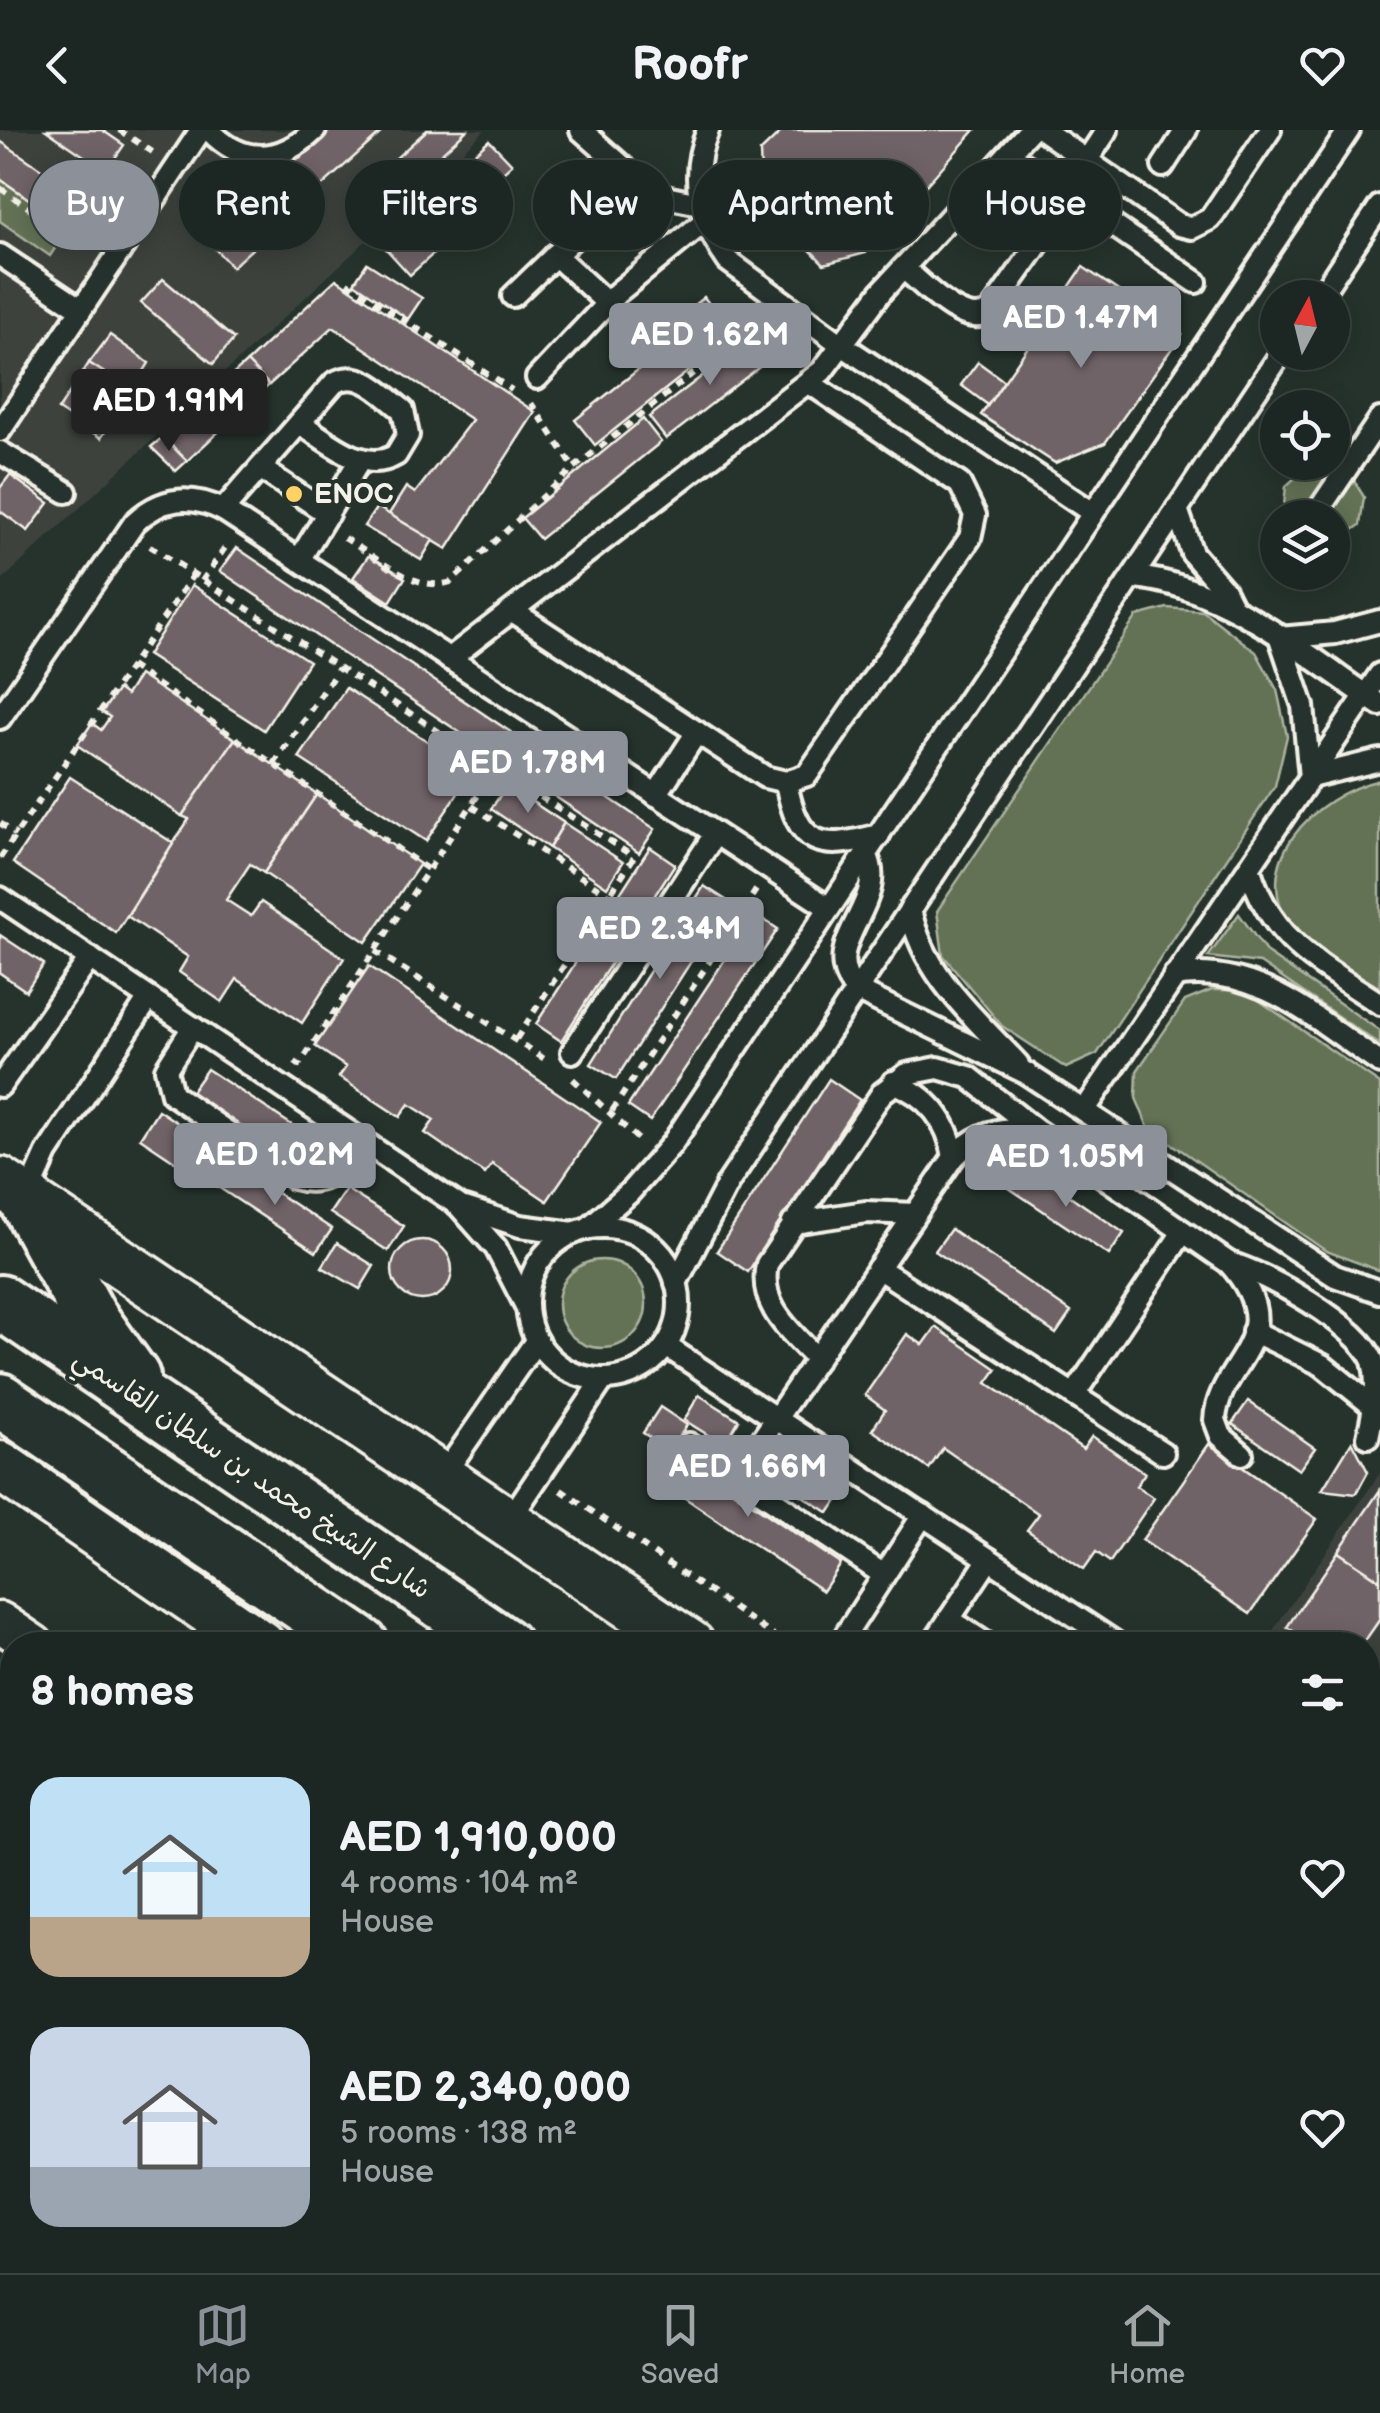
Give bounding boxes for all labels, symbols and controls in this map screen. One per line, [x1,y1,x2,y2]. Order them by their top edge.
icon: back [30,38,85,93]
text: Roofr [632,38,748,93]
icon: heart [1295,38,1350,93]
chip: Buy [30,160,159,250]
chip: Rent [179,160,325,250]
chip: Filters [345,160,513,250]
chip: New [533,160,673,250]
chip: Apartment [693,160,929,250]
chip: House [949,160,1121,250]
north arrow [1260,280,1350,370]
map controls [1260,280,1350,590]
pin: AED 1.47M [967,286,1195,371]
text: AED 1.47M [1003,299,1159,338]
pin: AED 1.62M [596,303,824,388]
text: AED 1.62M [631,316,789,355]
pin: AED 1.91M [55,369,283,454]
text: AED 1.91M [93,382,245,421]
button: locate [1260,390,1350,480]
place label: ENOC [314,478,394,511]
marker: ENOC [283,483,305,505]
button: layers [1260,500,1350,590]
pin: AED 1.78M [414,731,642,816]
text: AED 1.78M [450,744,606,783]
pin: AED 2.34M [546,897,774,982]
text: AED 2.34M [579,910,741,949]
pin: AED 1.02M [161,1123,389,1208]
pin: AED 1.05M [952,1125,1180,1210]
text: AED 1.02M [196,1136,354,1175]
text: AED 1.05M [987,1138,1145,1177]
street label: شارع الشيخ محمد بن سلطان القاسمي [63,1342,437,1612]
pin: AED 1.66M [634,1435,862,1520]
text: AED 1.66M [669,1448,827,1487]
icon: filters [1295,1665,1350,1720]
text: 8 homes [30,1667,194,1718]
text: AED 1,910,000 [340,1813,617,1864]
icon: home [110,1817,230,1937]
icon: heart [1295,1850,1350,1905]
text: 4 rooms · 104 m² [340,1864,578,1903]
text: House [340,1903,434,1942]
text: AED 2,340,000 [340,2063,631,2114]
icon: home [110,2067,230,2187]
icon: heart [1295,2100,1350,2155]
text: 5 rooms · 138 m² [340,2114,577,2153]
text: House [340,2153,434,2192]
tab: Map [195,2298,251,2391]
tab: Saved [641,2298,719,2391]
tab: Home [1109,2298,1185,2391]

